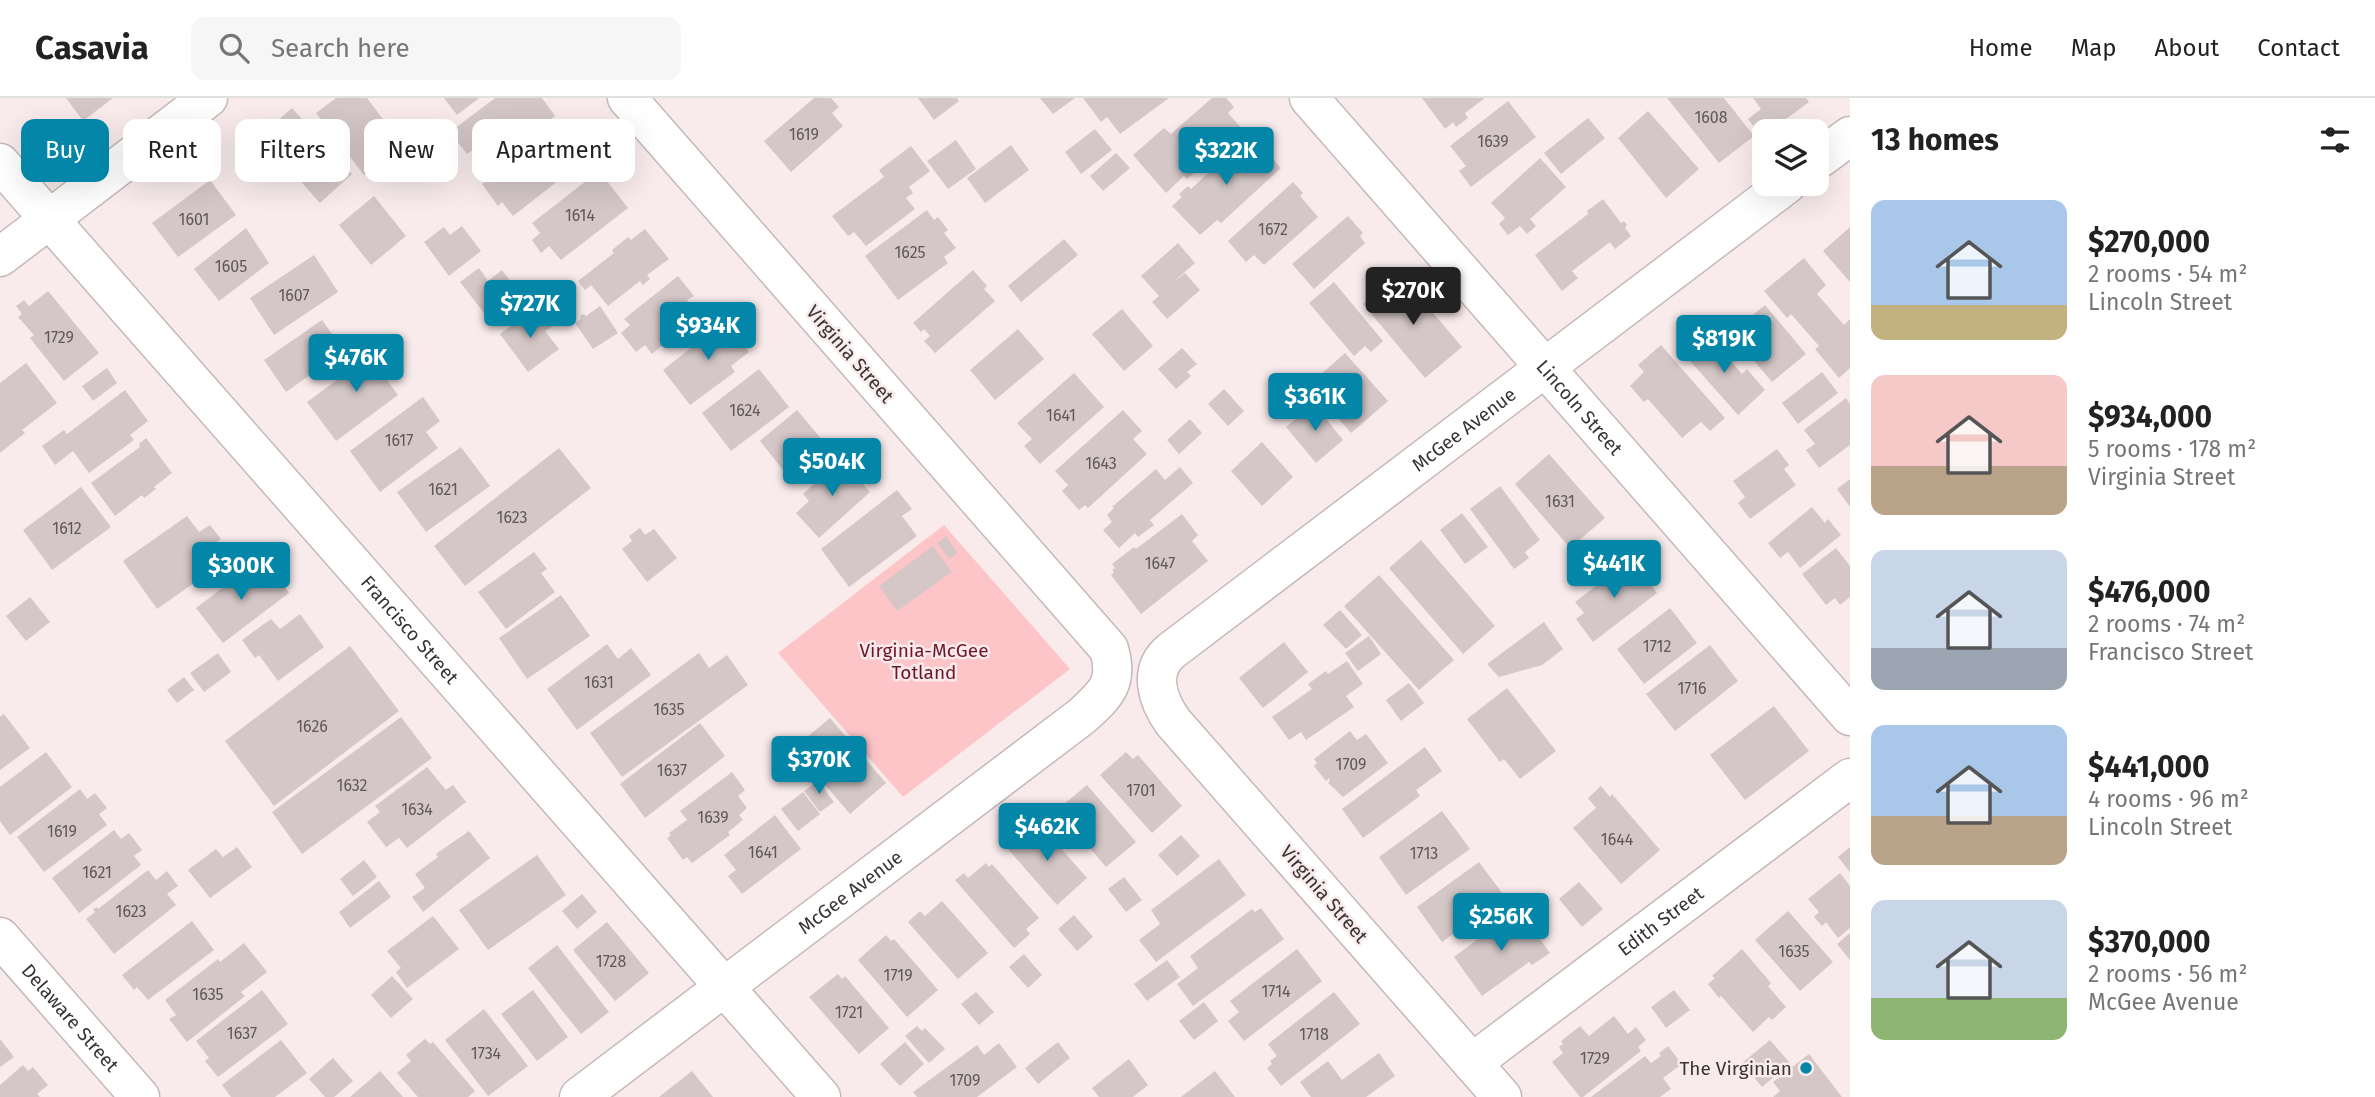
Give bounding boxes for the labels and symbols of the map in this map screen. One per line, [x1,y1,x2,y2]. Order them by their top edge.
house number: 1608 [1694,108,1728,127]
house number: 1619 [789,125,819,144]
pin: $322K [1177,127,1275,187]
house number: 1639 [1477,132,1509,151]
house number: 1614 [565,206,596,225]
house number: 1601 [179,210,209,229]
house number: 1672 [1258,220,1288,239]
house number: 1625 [894,243,926,262]
house number: 1605 [215,257,247,276]
pin: $270K [1364,268,1462,327]
pin: $727K [481,280,579,340]
house number: 1607 [278,286,310,305]
street label: Virginia Street [801,301,899,408]
pin: $934K [659,302,757,362]
pin: $819K [1675,316,1773,375]
house number: 1729 [44,328,74,347]
pin: $476K [307,334,405,394]
street label: Lincoln Street [1532,355,1628,460]
pin: $361K [1266,374,1364,433]
street label: McGee Avenue [1407,382,1520,476]
house number: 1624 [729,401,761,420]
house number: 1641 [1046,406,1076,425]
house number: 1617 [385,431,413,450]
pin: $504K [783,438,881,498]
house number: 1643 [1085,454,1117,473]
house number: 1621 [428,480,458,499]
house number: 1631 [1545,492,1575,511]
house number: 1623 [496,508,528,527]
house number: 1612 [52,519,82,538]
pin: $441K [1565,540,1663,600]
pin: $300K [192,542,290,602]
house number: 1647 [1145,554,1175,573]
street label: Francisco Street [356,571,464,688]
house number: 1712 [1643,637,1671,656]
park label: Virginia-McGee Totland [859,639,989,684]
house number: 1631 [584,673,614,692]
house number: 1716 [1677,679,1707,698]
house number: 1635 [653,700,685,719]
house number: 1626 [296,717,328,736]
pin: $370K [770,736,868,796]
house number: 1709 [1335,755,1367,774]
house number: 1637 [657,761,687,780]
house number: 1632 [336,776,368,795]
house number: 1701 [1126,781,1156,800]
house number: 1634 [401,800,433,819]
pin: $462K [998,804,1096,863]
house number: 1639 [697,808,729,827]
house number: 1619 [47,822,77,841]
house number: 1644 [1601,830,1634,849]
street label: Virginia Street [1275,841,1373,948]
house number: 1641 [748,843,778,862]
house number: 1713 [1410,844,1438,863]
street label: McGee Avenue [793,845,907,939]
house number: 1621 [82,863,112,882]
street label: Edith Street [1613,881,1708,961]
pin: $256K [1452,894,1550,953]
house number: 1623 [115,902,147,921]
house number: 1635 [1778,942,1810,961]
house number: 1728 [596,952,626,971]
street label: Delaware Street [17,959,124,1076]
house number: 1719 [883,966,913,985]
house number: 1714 [1261,982,1291,1001]
house number: 1635 [192,985,224,1004]
house number: 1721 [835,1003,863,1022]
house number: 1637 [227,1024,257,1043]
house number: 1718 [1299,1025,1329,1044]
house number: 1734 [471,1044,502,1063]
house number: 1729 [1580,1049,1610,1068]
place label: The Virginian [1679,1057,1792,1080]
marker: The Virginian [1798,1060,1814,1076]
house number: 1709 [949,1071,981,1090]

